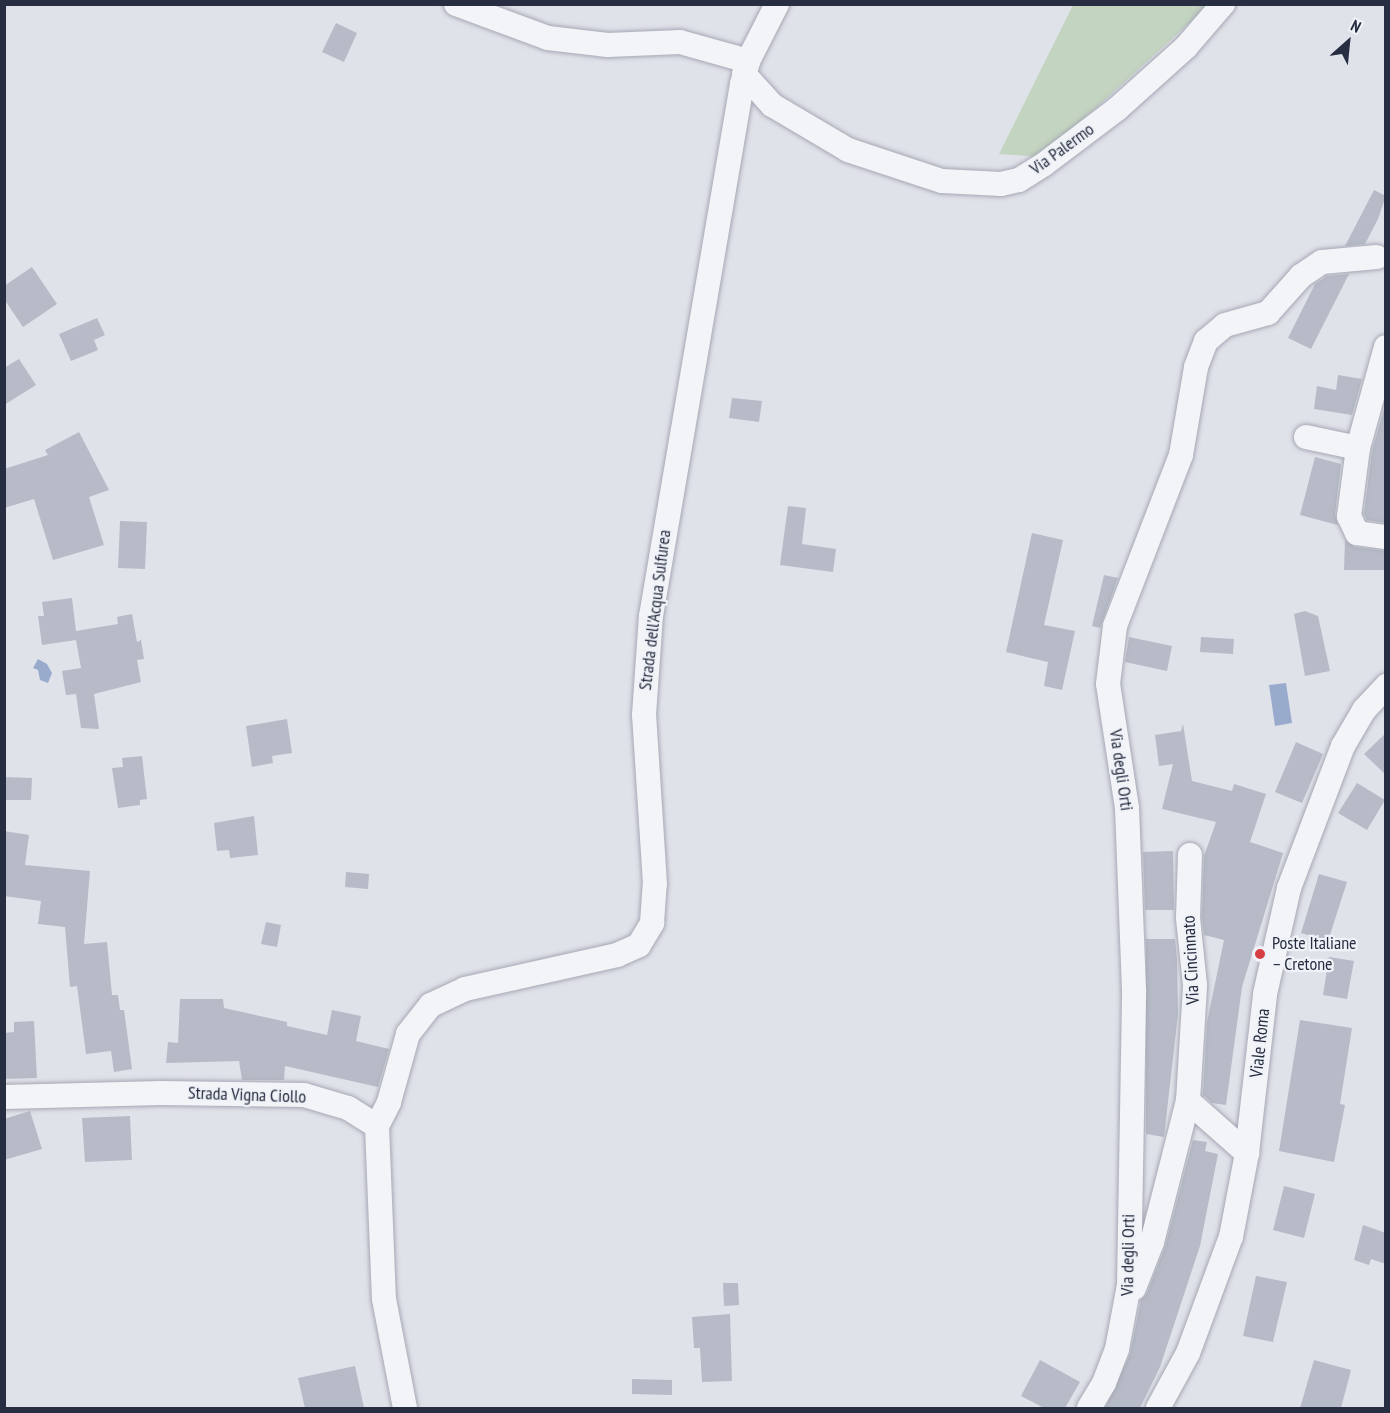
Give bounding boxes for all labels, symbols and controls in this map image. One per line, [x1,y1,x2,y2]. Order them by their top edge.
north arrow [1318,12,1378,72]
text: N [1348,15,1365,37]
street label: Via Palermo [1026,118,1098,180]
street label: Strada dell'Acqua Sulfurea [634,529,676,691]
street label: Via degli Orti [1105,728,1137,812]
street label: Via Cincinnato [1178,915,1204,1005]
place label: Poste Italiane – Cretone [1272,933,1356,976]
marker: Poste Italiane – Cretone [1253,947,1267,961]
street label: Viale Roma [1246,1007,1274,1079]
street label: Strada Vigna Ciollo [187,1082,307,1108]
street label: Via degli Orti [1116,1214,1140,1296]

